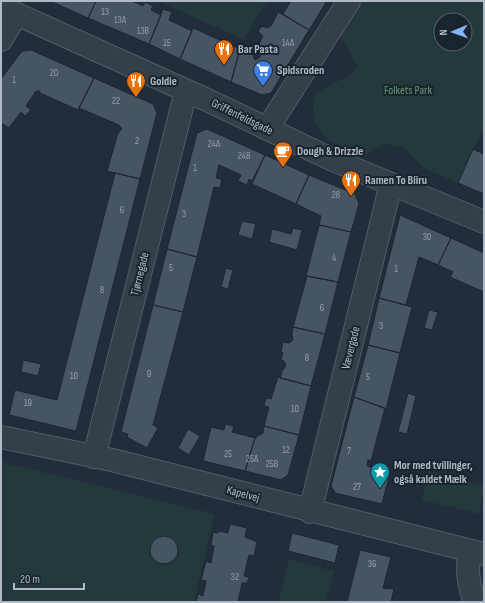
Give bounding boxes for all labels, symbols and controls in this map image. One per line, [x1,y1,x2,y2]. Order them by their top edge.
house number: 13 [101,6,109,18]
north arrow [433,12,473,52]
house number: 13A [114,14,127,26]
house number: 13B [137,25,150,37]
text: N [437,29,450,35]
house number: 15 [163,37,171,49]
house number: 14A [282,37,295,49]
restaurant icon: Bar Pasta [213,38,235,66]
place label: Bar Pasta [238,42,278,57]
supermarket icon: Spidsroden [252,59,274,87]
place label: Spidsroden [277,63,324,78]
house number: 20 [50,67,58,79]
restaurant icon: Goldie [125,70,147,98]
house number: 1 [12,74,16,86]
place label: Goldie [150,74,177,89]
park label: Folkets Park [384,83,432,98]
house number: 22 [112,95,120,107]
street label: Griffenfeldsgade [209,96,275,138]
house number: 2 [135,135,139,147]
house number: 24A [208,138,221,150]
cafe icon: Dough & Drizzle [272,140,294,168]
place label: Dough & Drizzle [297,144,363,159]
house number: 24B [238,150,251,162]
house number: 1 [193,162,197,174]
restaurant icon: Ramen To Bíiru [340,169,362,197]
place label: Ramen To Bíiru [365,173,427,188]
house number: 28 [332,189,340,201]
house number: 6 [120,204,124,216]
house number: 3 [182,208,186,220]
house number: 30 [423,231,431,243]
street label: Tjørnegade [127,250,153,297]
house number: 4 [332,252,336,264]
house number: 5 [169,262,173,274]
house number: 1 [394,263,398,275]
house number: 8 [100,284,104,296]
house number: 6 [320,302,324,314]
house number: 3 [379,320,383,332]
street label: Vævergade [338,325,364,371]
house number: 8 [305,352,309,364]
house number: 9 [147,368,151,380]
house number: 10 [70,370,78,382]
house number: 5 [366,371,370,383]
house number: 19 [24,397,32,409]
house number: 10 [291,403,299,415]
house number: 12 [282,444,290,456]
house number: 7 [347,445,351,457]
house number: 25 [224,448,232,460]
house number: 25A [246,453,259,465]
house number: 25B [266,458,279,470]
place label: Mor med tvillinger, også kaldet Mælk [394,458,473,487]
place icon: Mor med tvillinger, også kaldet Mælk [369,461,391,489]
house number: 27 [353,481,361,493]
street label: Kapelvej [225,482,261,506]
house number: 36 [368,558,376,570]
scale bar [14,565,84,591]
house number: 32 [231,571,239,583]
text: 20 m [20,572,40,587]

